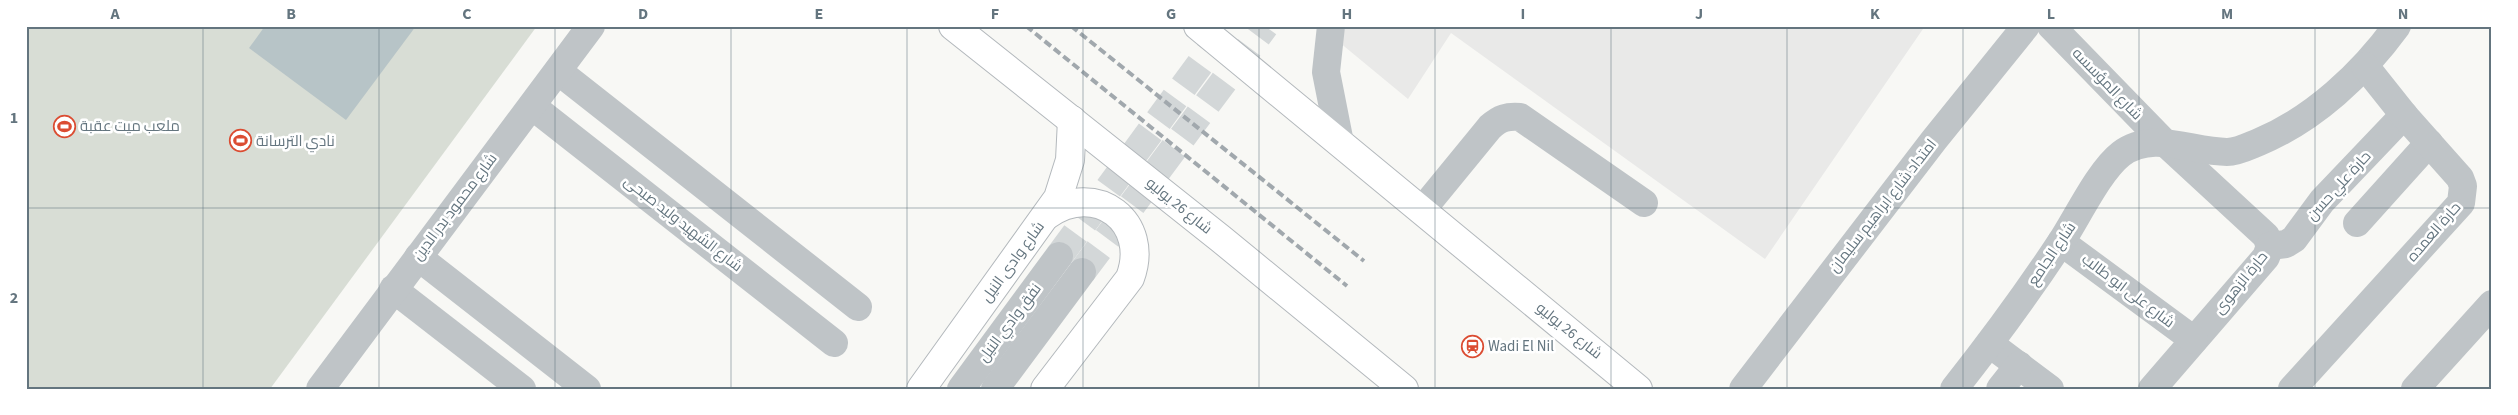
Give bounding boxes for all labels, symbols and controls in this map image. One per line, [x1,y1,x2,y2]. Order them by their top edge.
text: A [109,3,120,25]
text: B [286,3,296,25]
text: C [462,3,472,25]
text: D [638,3,648,25]
text: E [815,3,823,25]
text: F [991,3,999,25]
text: G [1166,3,1176,25]
text: H [1342,3,1352,25]
text: I [1521,3,1525,25]
text: J [1695,3,1703,25]
text: K [1870,3,1880,25]
text: L [2047,3,2055,25]
text: M [2221,3,2233,25]
text: N [2398,3,2408,25]
street label: شارع المؤسسه [2067,43,2147,125]
text: 1 [10,107,18,129]
sports icon: ملعب ميت عقبة [52,114,76,138]
place label: ملعب ميت عقبة [80,116,180,137]
sports icon: نادي الترسانة [228,129,252,153]
place label: نادي الترسانة [256,131,335,153]
street label: امتداد شارع ابراهيم سليمان [1824,135,1942,277]
street label: حارة علي حسن [2302,146,2377,226]
street label: شارع محمود بدر الدين [408,149,502,265]
street label: شارع الشهيد وليد صبحى [619,171,747,277]
street label: شارع 26 يوليو [1141,173,1217,239]
street label: حارة العمده [2402,198,2466,266]
street label: شارع وادى النيل [976,217,1050,307]
street label: شارع الجامع [2023,218,2081,290]
street label: حارة الزهوى [2209,247,2273,319]
street label: شارع على ابو طالب [2077,249,2179,333]
street label: نفق وادي النيل [974,279,1047,367]
text: 2 [10,287,18,309]
street label: شارع 26 يوليو [1531,298,1607,364]
station icon: Wadi El Nil [1460,334,1484,358]
place label: Wadi El Nil [1488,336,1554,357]

